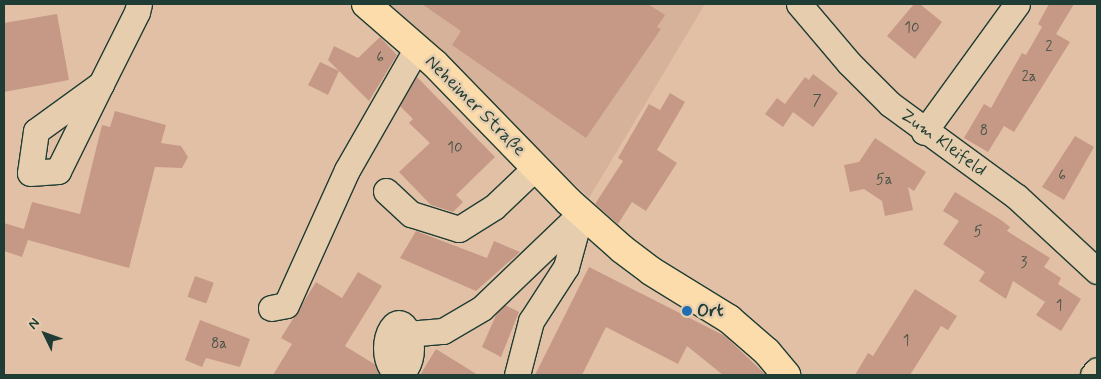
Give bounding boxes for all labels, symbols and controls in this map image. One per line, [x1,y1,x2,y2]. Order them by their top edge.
house number: 10 [904,20,920,38]
house number: 2 [1045,39,1053,57]
house number: 6 [376,50,384,68]
street label: Neheimer Straße [421,52,529,160]
house number: 2a [1021,69,1037,87]
house number: 7 [812,93,822,111]
street label: Zum Kleifeld [895,104,991,182]
house number: 8 [980,123,988,141]
house number: 10 [447,140,463,158]
house number: 6 [1058,168,1066,186]
house number: 5a [876,172,892,190]
house number: 5 [974,224,982,242]
house number: 3 [1021,255,1027,273]
house number: 1 [1056,298,1062,316]
place label: Ort [697,300,723,322]
marker: Ort [681,305,693,317]
north arrow [20,309,70,359]
text: N [24,314,44,333]
house number: 1 [903,333,909,351]
house number: 8a [211,336,227,354]

